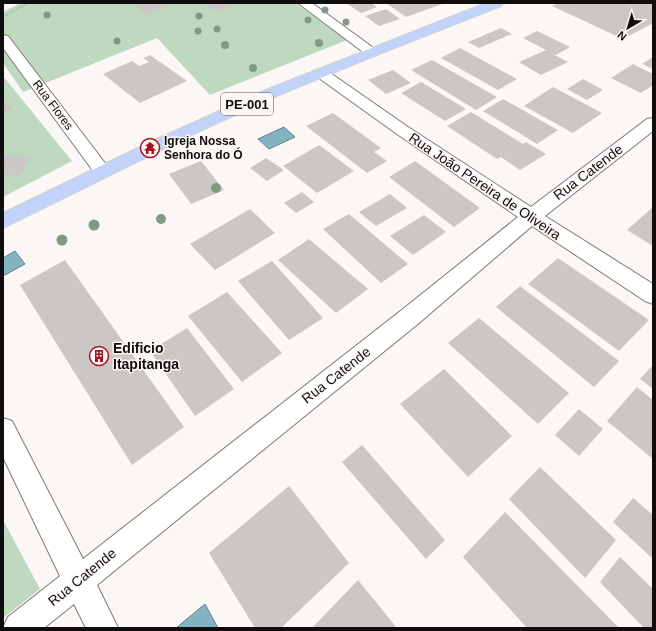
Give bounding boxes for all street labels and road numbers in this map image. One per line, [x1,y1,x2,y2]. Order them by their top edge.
street label: Rua Flores [30,77,76,133]
road number: PE-001 [221,93,273,115]
street label: Rua João Pereira de Oliveira [406,129,564,243]
street label: Rua Catende [550,141,626,203]
street label: Rua Catende [299,343,374,407]
street label: Rua Catende [45,545,119,609]

